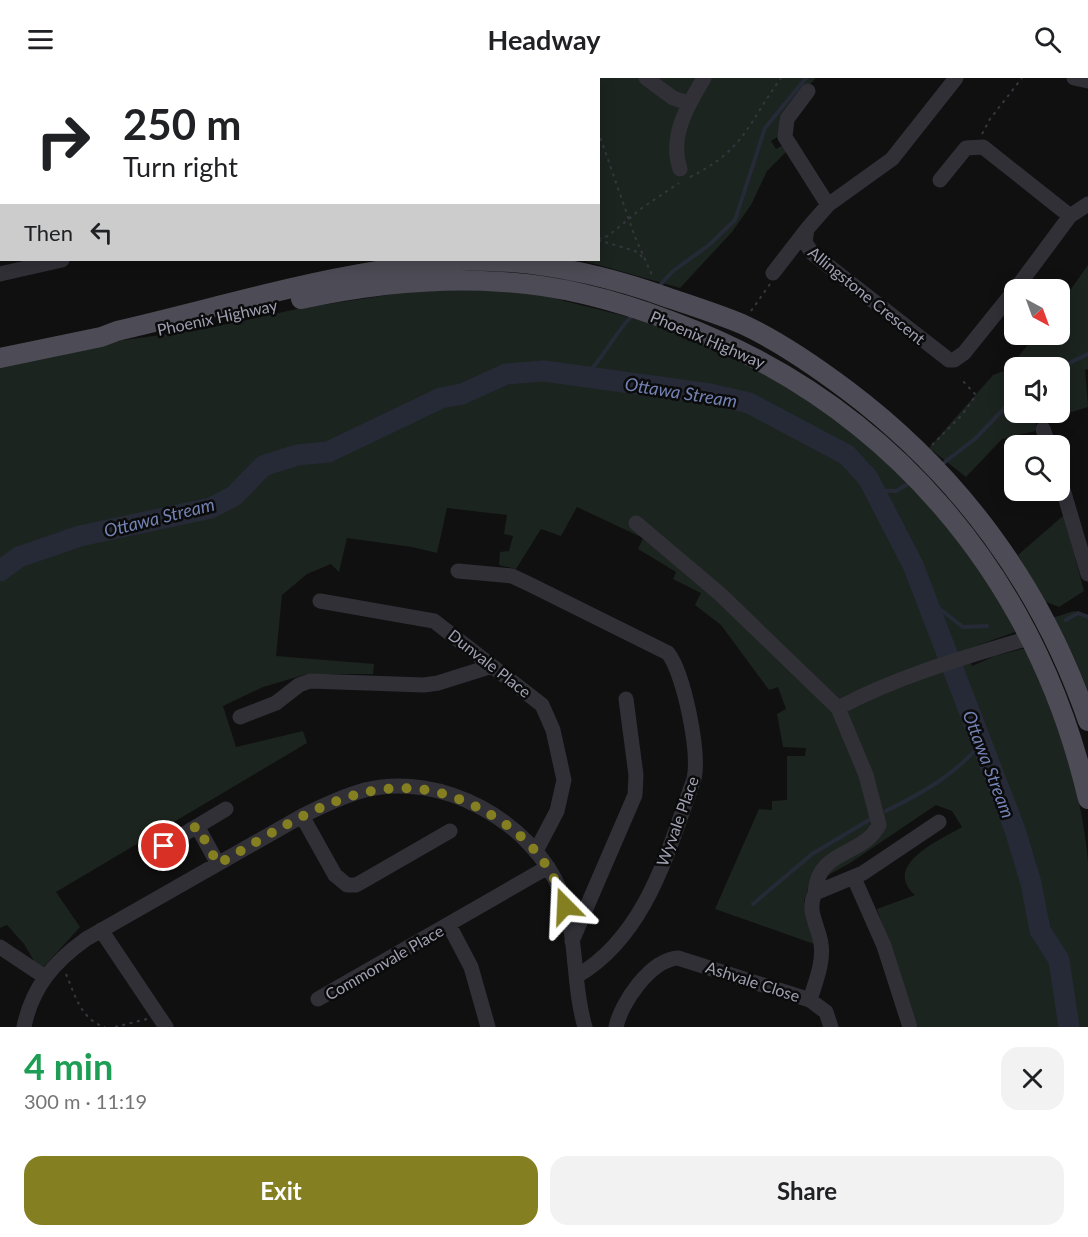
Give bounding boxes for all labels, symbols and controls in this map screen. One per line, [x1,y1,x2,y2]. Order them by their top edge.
icon: menu [24,23,57,56]
text: Headway [488,23,600,56]
icon: search [1031,23,1064,56]
text: 250 m [123,99,241,149]
icon: right [24,102,102,180]
text: Turn right [123,150,238,183]
icon: left [85,216,118,249]
text: Then [24,219,73,246]
street label: Allingstone Crescent [805,242,929,348]
north arrow [1004,279,1070,345]
map controls [1004,279,1070,501]
street label: Phoenix Highway [155,295,280,339]
street label: Phoenix Highway [648,306,769,372]
button: sound [1004,357,1070,423]
water label: Ottawa Stream [623,372,739,412]
button: search [1004,435,1070,501]
water label: Ottawa Stream [101,493,217,541]
street label: Dunvale Place [445,625,535,701]
water label: Ottawa Stream [958,707,1020,821]
street label: Wyvale Place [652,774,702,868]
pin [138,820,189,871]
icon: arrive [147,829,180,862]
position arrow [533,874,597,938]
street label: Commonvale Place [322,920,446,1004]
street label: Ashvale Close [704,957,802,1005]
text: 4 min [24,1044,113,1088]
button: close [1001,1047,1064,1110]
text: 300 m · 11:19 [24,1089,147,1113]
button: Exit [24,1156,538,1225]
button: Share [550,1156,1064,1225]

